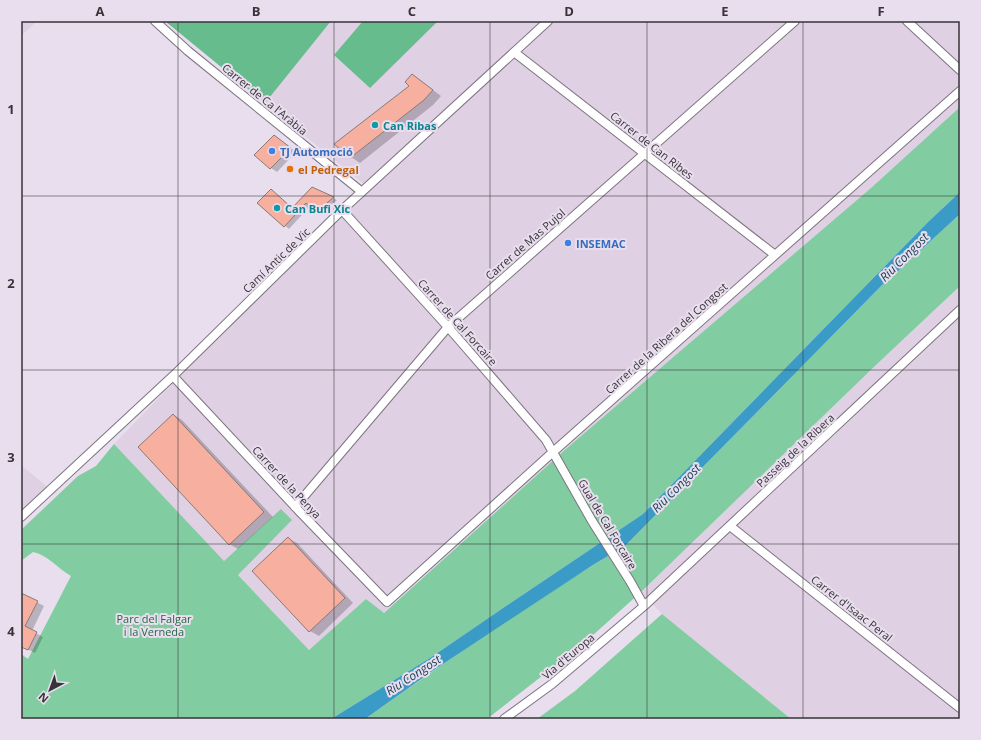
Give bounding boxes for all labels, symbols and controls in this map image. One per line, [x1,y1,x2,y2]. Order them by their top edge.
text: A [96,2,105,20]
text: B [252,2,261,20]
text: C [408,2,416,20]
text: D [564,2,574,20]
text: E [721,2,729,20]
text: F [877,2,885,20]
street label: Carrer de Ca l'Aràbia [219,60,311,138]
text: 1 [7,100,15,118]
street label: Carrer de Can Ribes [607,108,697,182]
place label: Can Ribas [383,118,437,133]
marker: Can Ribas [370,120,380,130]
place label: TJ Automoció [280,144,353,159]
marker: TJ Automoció [267,146,277,156]
place label: el Pedregal [298,162,359,177]
marker: el Pedregal [285,164,295,174]
place label: Can Bufi Xic [285,201,351,216]
marker: Can Bufi Xic [272,203,282,213]
street label: Carrer de Mas Pujol [482,205,568,283]
street label: Camí Antic de Vic [239,224,313,296]
water label: Riu Congost [876,228,933,285]
place label: INSEMAC [576,236,626,251]
marker: INSEMAC [563,238,573,248]
text: 2 [7,274,15,292]
street label: Carrer de Cal Forcaire [415,276,501,368]
street label: Carrer de la Ribera del Congost [602,279,730,397]
street label: Passeig de la Ribera [753,410,837,490]
street label: Carrer de la Penya [249,442,325,522]
text: 3 [7,448,15,466]
water label: Riu Congost [648,459,705,516]
street label: Gual de Cal Forcaire [575,476,641,572]
street label: Carrer d'Isaac Peral [808,571,896,645]
park label: Parc del Falgar i la Verneda [116,611,192,639]
text: 4 [7,622,15,640]
street label: Via d'Europa [539,630,597,682]
water label: Riu Congost [382,650,445,699]
north arrow [30,670,70,710]
text: N [35,689,51,707]

